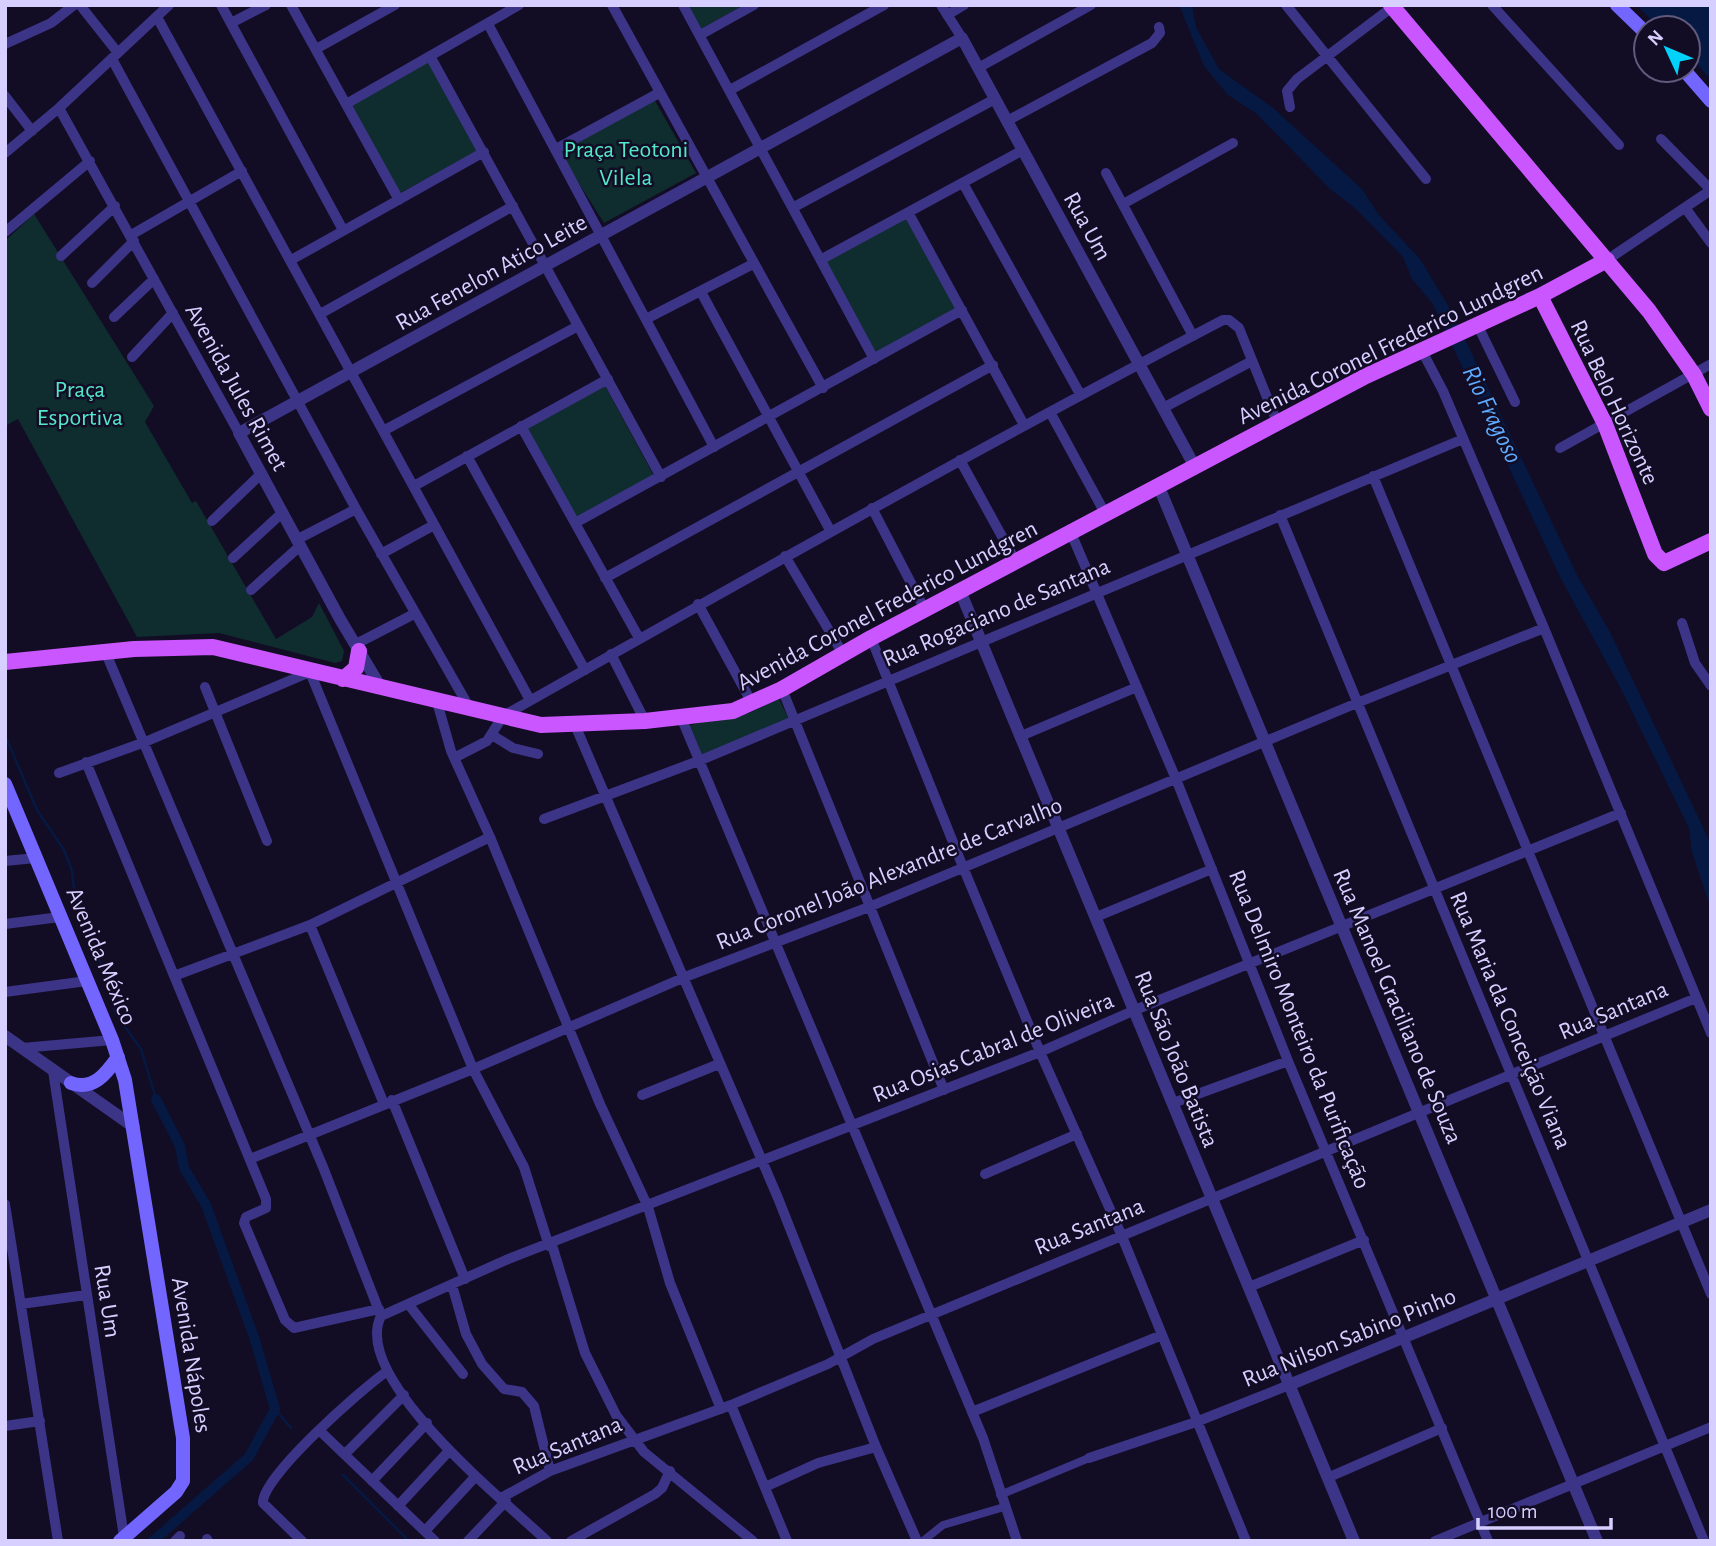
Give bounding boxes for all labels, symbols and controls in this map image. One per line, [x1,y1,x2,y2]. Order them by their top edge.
north arrow [1632,14,1702,84]
text: N [1644,27,1667,50]
park label: Praça Teotoni Vilela [564,138,688,190]
street label: Rua Um [1059,188,1116,265]
street label: Rua Fenelon Atico Leite [392,210,591,335]
street label: Avenida Coronel Frederico Lundgren [1234,260,1547,429]
street label: Avenida Jules Rimet [180,300,292,475]
street label: Rua Belo Horizonte [1566,316,1663,488]
water label: Rio Fragoso [1457,362,1527,467]
park label: Praça Esportiva [37,378,123,430]
street label: Avenida Coronel Frederico Lundgren [733,516,1041,695]
street label: Rua Rogaciano de Santana [879,554,1114,672]
street label: Rua Coronel João Alexandre de Carvalho [713,793,1066,955]
street label: Rua Manoel Graciliano de Souza [1328,865,1466,1147]
street label: Rua Delmiro Monteiro da Purificação [1224,867,1374,1192]
street label: Avenida México [61,884,141,1029]
street label: Rua Maria da Conceição Viana [1445,888,1575,1153]
street label: Rua São João Batista [1130,968,1222,1151]
street label: Rua Santana [1555,977,1672,1045]
street label: Rua Osias Cabral de Oliveira [869,989,1117,1107]
street label: Rua Santana [1031,1194,1148,1260]
street label: Rua Um [89,1263,125,1340]
street label: Avenida Nápoles [167,1276,215,1434]
street label: Rua Nilson Sabino Pinho [1239,1284,1460,1392]
street label: Rua Santana [509,1412,626,1480]
scale bar [1478,1486,1611,1530]
text: 100 m [1488,1501,1538,1522]

